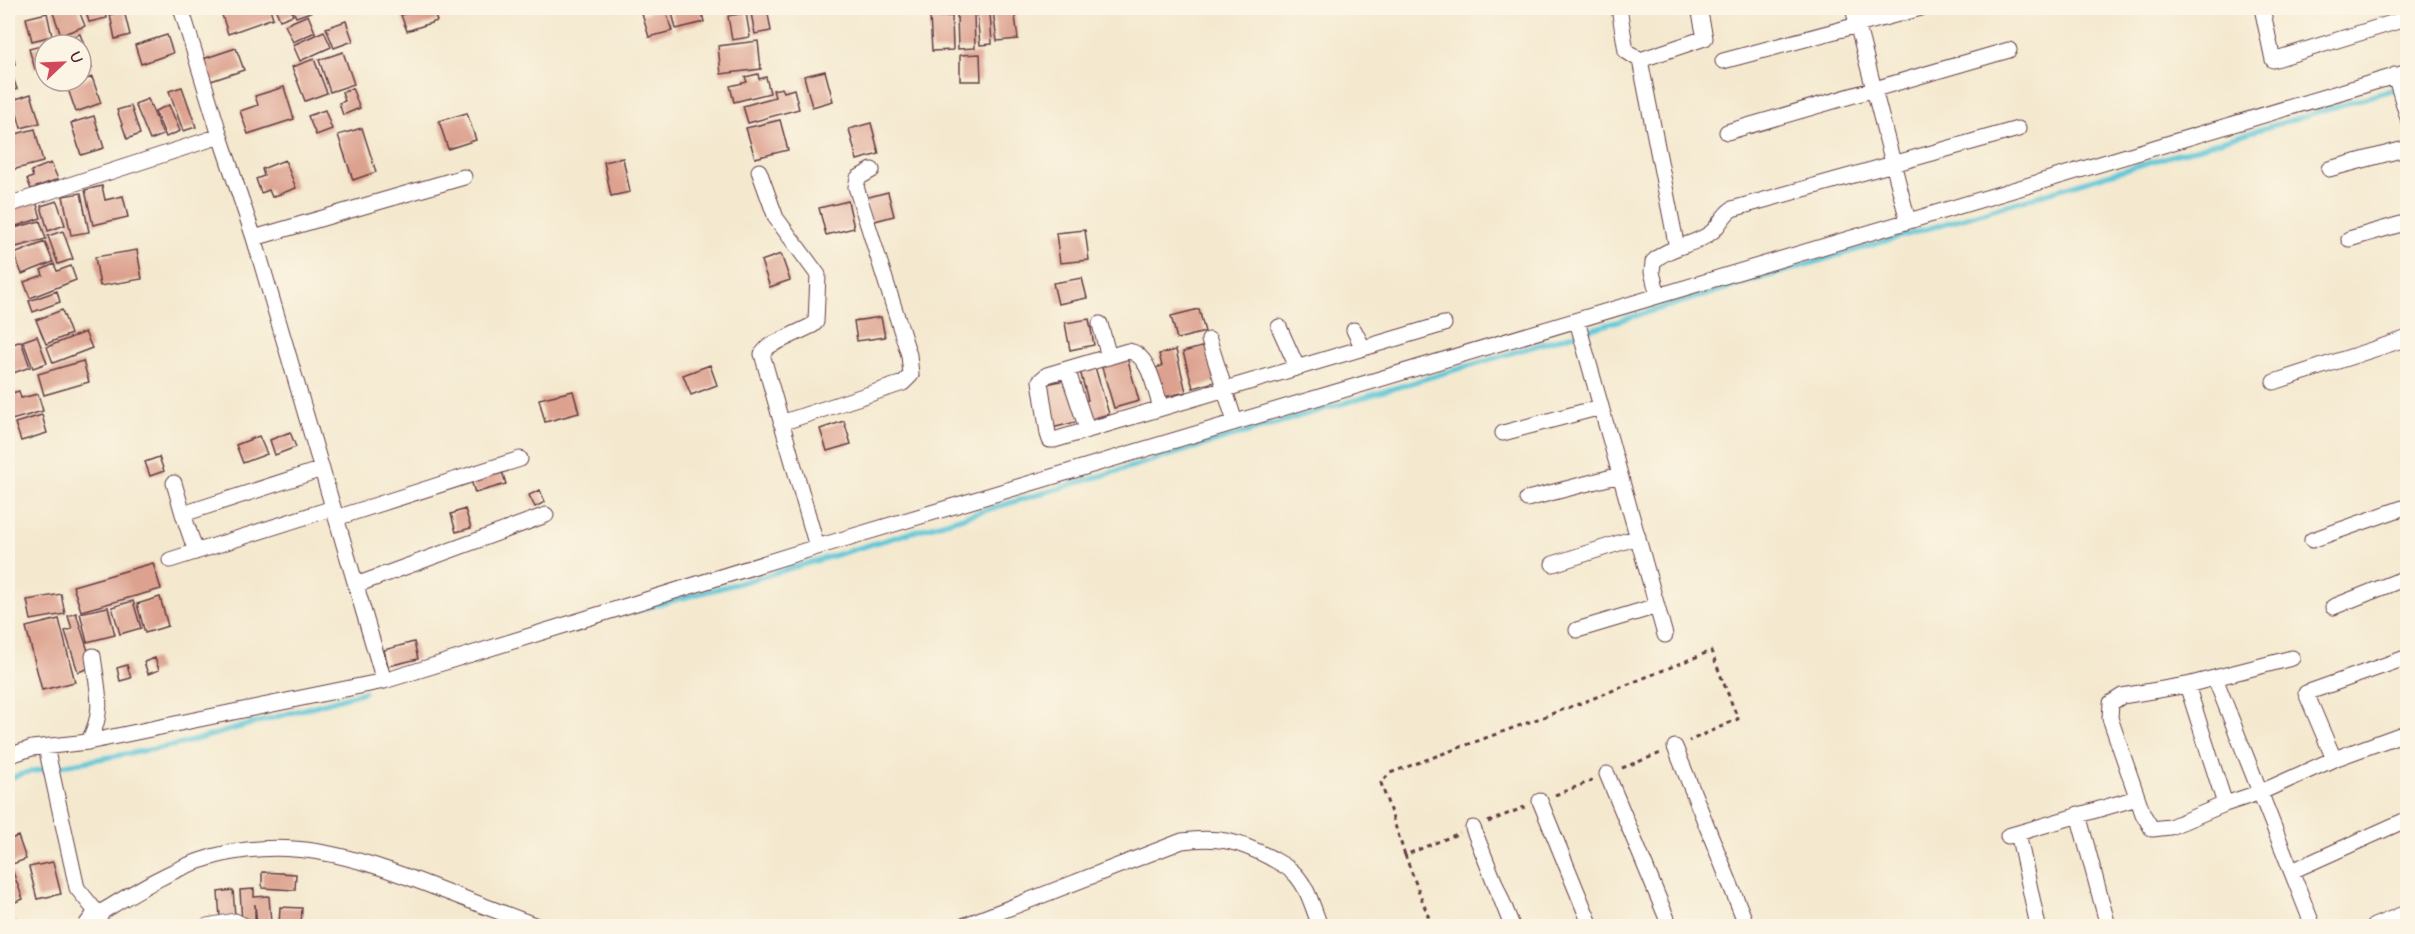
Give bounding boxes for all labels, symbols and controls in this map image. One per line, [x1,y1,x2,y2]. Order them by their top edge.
north arrow [33,33,93,93]
text: U [66,49,86,66]

